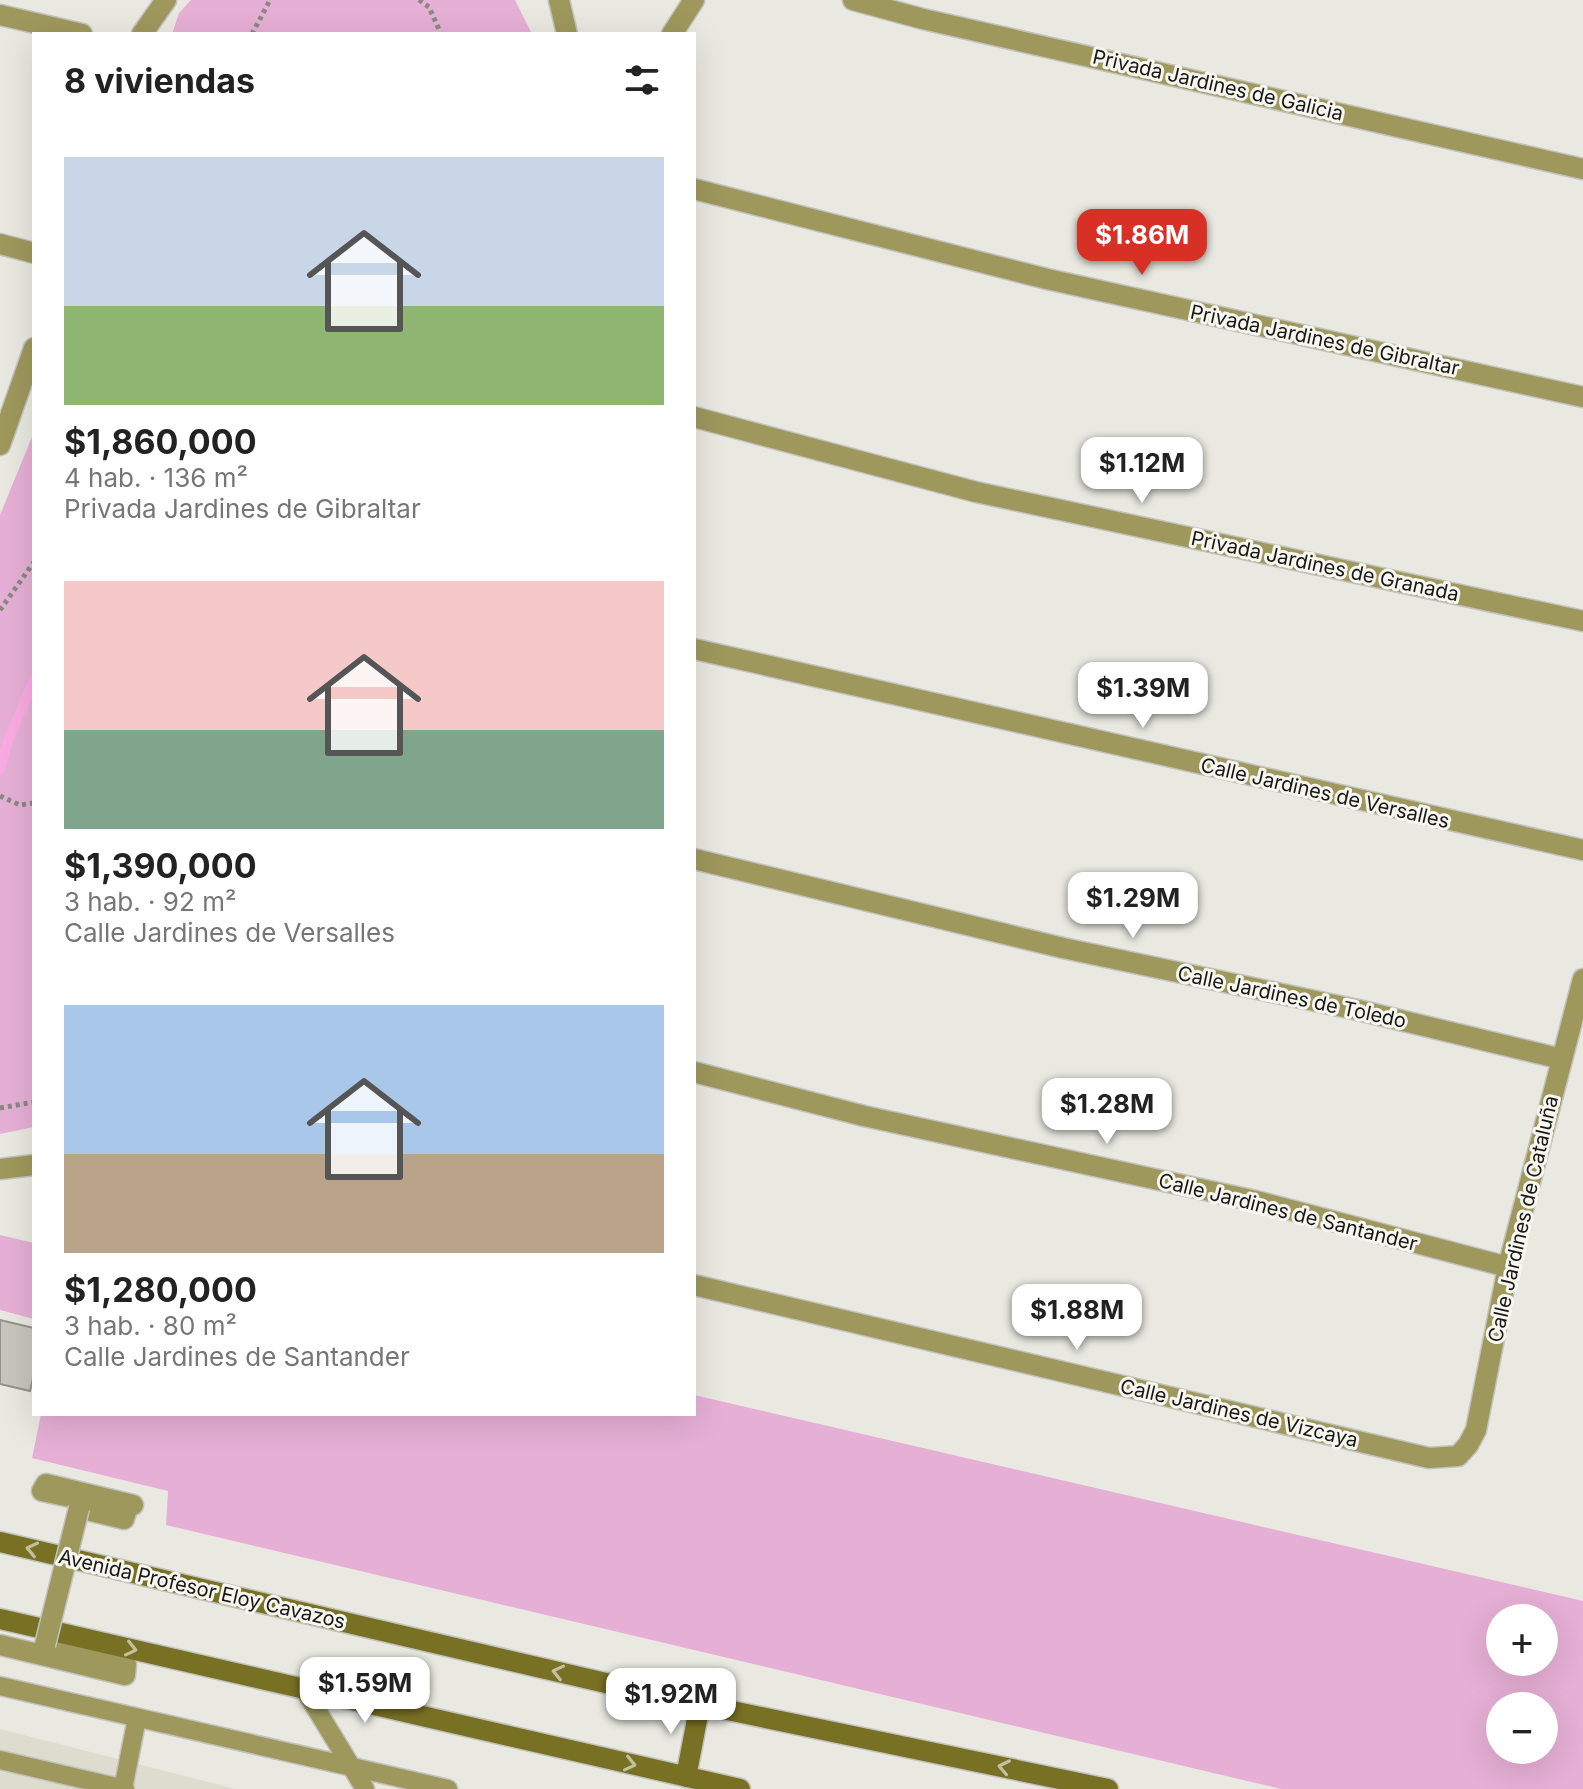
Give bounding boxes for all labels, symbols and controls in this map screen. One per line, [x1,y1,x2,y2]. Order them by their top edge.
street label: Privada Jardines de Galicia [1090,44,1346,126]
icon: filters [620,58,664,102]
text: 8 viviendas [64,60,255,101]
icon: home [292,209,436,353]
pin: $1.86M [1077,209,1207,277]
text: $1.86M [1095,219,1189,250]
street label: Privada Jardines de Gibraltar [1188,300,1462,380]
text: $1,860,000 [64,421,257,462]
pin: $1.12M [1077,437,1207,505]
text: $1.12M [1099,447,1185,478]
text: 4 hab. · 136 m² [64,462,248,493]
text: Privada Jardines de Gibraltar [64,493,421,524]
street label: Privada Jardines de Granada [1189,526,1461,606]
icon: home [292,633,436,777]
pin: $1.39M [1078,662,1208,730]
text: $1.39M [1096,672,1190,703]
street label: Calle Jardines de Versalles [1198,753,1452,833]
text: $1,390,000 [64,845,257,886]
pin: $1.29M [1068,872,1198,940]
text: $1.29M [1086,882,1180,913]
text: 3 hab. · 92 m² [64,886,236,917]
text: Calle Jardines de Versalles [64,917,395,948]
street label: Calle Jardines de Toledo [1176,961,1408,1033]
icon: home [292,1057,436,1201]
pin: $1.28M [1042,1078,1172,1146]
text: $1.28M [1060,1088,1154,1119]
street label: Calle Jardines de Cataluña [1483,1093,1563,1345]
street label: Calle Jardines de Santander [1156,1168,1420,1256]
text: $1,280,000 [64,1269,257,1310]
pin: $1.88M [1012,1284,1142,1352]
text: $1.88M [1030,1294,1124,1325]
text: 3 hab. · 80 m² [64,1310,237,1341]
text: Calle Jardines de Santander [64,1341,410,1372]
street label: Calle Jardines de Vizcaya [1118,1374,1360,1452]
one-way arrow [26,1542,40,1559]
street label: Avenida Profesor Eloy Cavazos [56,1544,348,1634]
map controls [1486,1604,1558,1764]
button: + [1486,1604,1558,1676]
one-way arrow [123,1640,137,1657]
pin: $1.59M [300,1657,430,1725]
one-way arrow [552,1664,566,1681]
text: $1.59M [318,1667,412,1698]
pin: $1.92M [606,1668,736,1736]
text: $1.92M [624,1678,718,1709]
button: − [1486,1692,1558,1764]
one-way arrow [622,1755,636,1772]
one-way arrow [997,1760,1011,1777]

